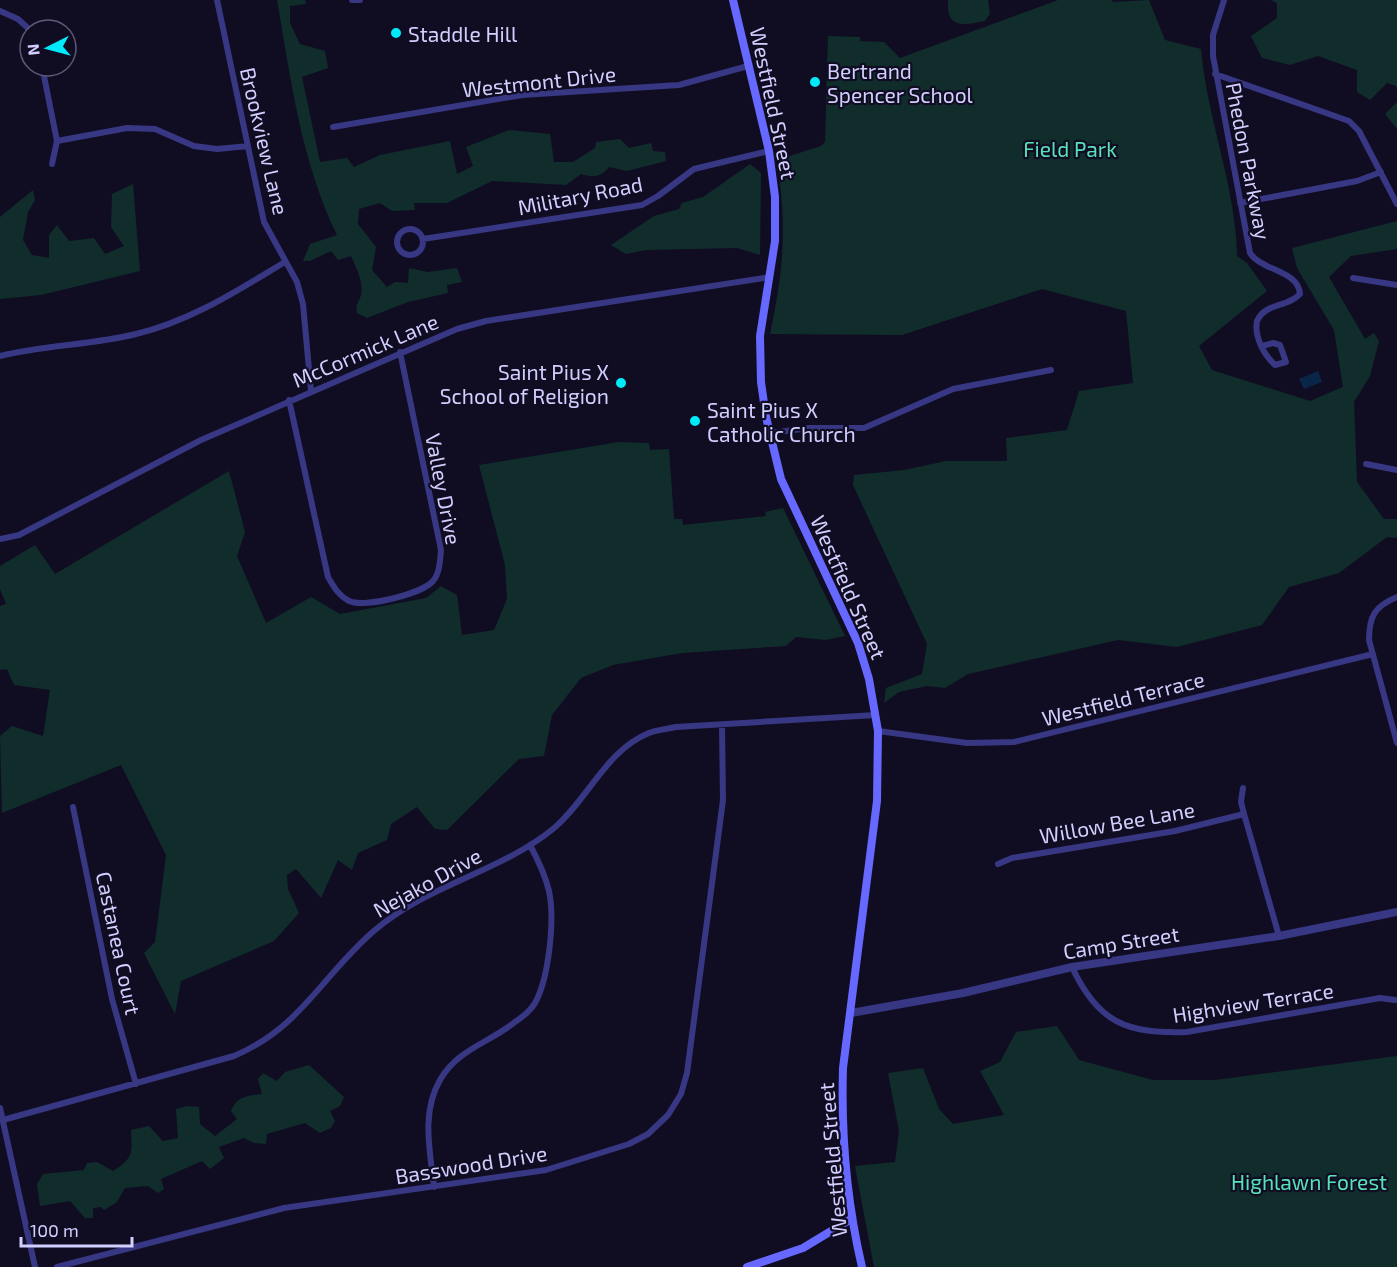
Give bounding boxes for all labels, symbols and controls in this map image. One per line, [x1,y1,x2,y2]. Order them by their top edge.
north arrow [18,18,78,78]
place label: Staddle Hill [408,21,518,46]
street label: Westfield Street [746,25,802,181]
marker: Staddle Hill [389,26,403,40]
text: N [23,43,43,56]
place label: Bertrand Spencer School [827,58,974,107]
street label: Westmont Drive [461,60,617,102]
street label: Brookview Lane [236,65,294,217]
marker: Bertrand Spencer School [808,75,822,89]
street label: Phedon Parkway [1222,80,1276,242]
park label: Field Park [1023,136,1117,161]
street label: Military Road [515,171,645,219]
street label: McCormick Lane [288,308,442,392]
place label: Saint Pius X School of Religion [440,359,609,408]
marker: Saint Pius X School of Religion [614,376,628,390]
place label: Saint Pius X Catholic Church [707,397,856,446]
marker: Saint Pius X Catholic Church [688,414,702,428]
street label: Valley Drive [421,431,467,547]
street label: Westfield Street [806,511,892,663]
street label: Westfield Terrace [1039,666,1207,730]
street label: Willow Bee Lane [1037,796,1197,848]
street label: Nejako Drive [369,842,486,923]
street label: Castanea Court [92,869,146,1017]
street label: Camp Street [1061,920,1181,964]
street label: Highview Terrace [1171,977,1335,1027]
street label: Westfield Street [813,1082,851,1238]
street label: Basswood Drive [393,1140,549,1188]
park label: Highlawn Forest [1231,1169,1387,1194]
scale bar [21,1210,132,1248]
text: 100 m [30,1219,79,1241]

